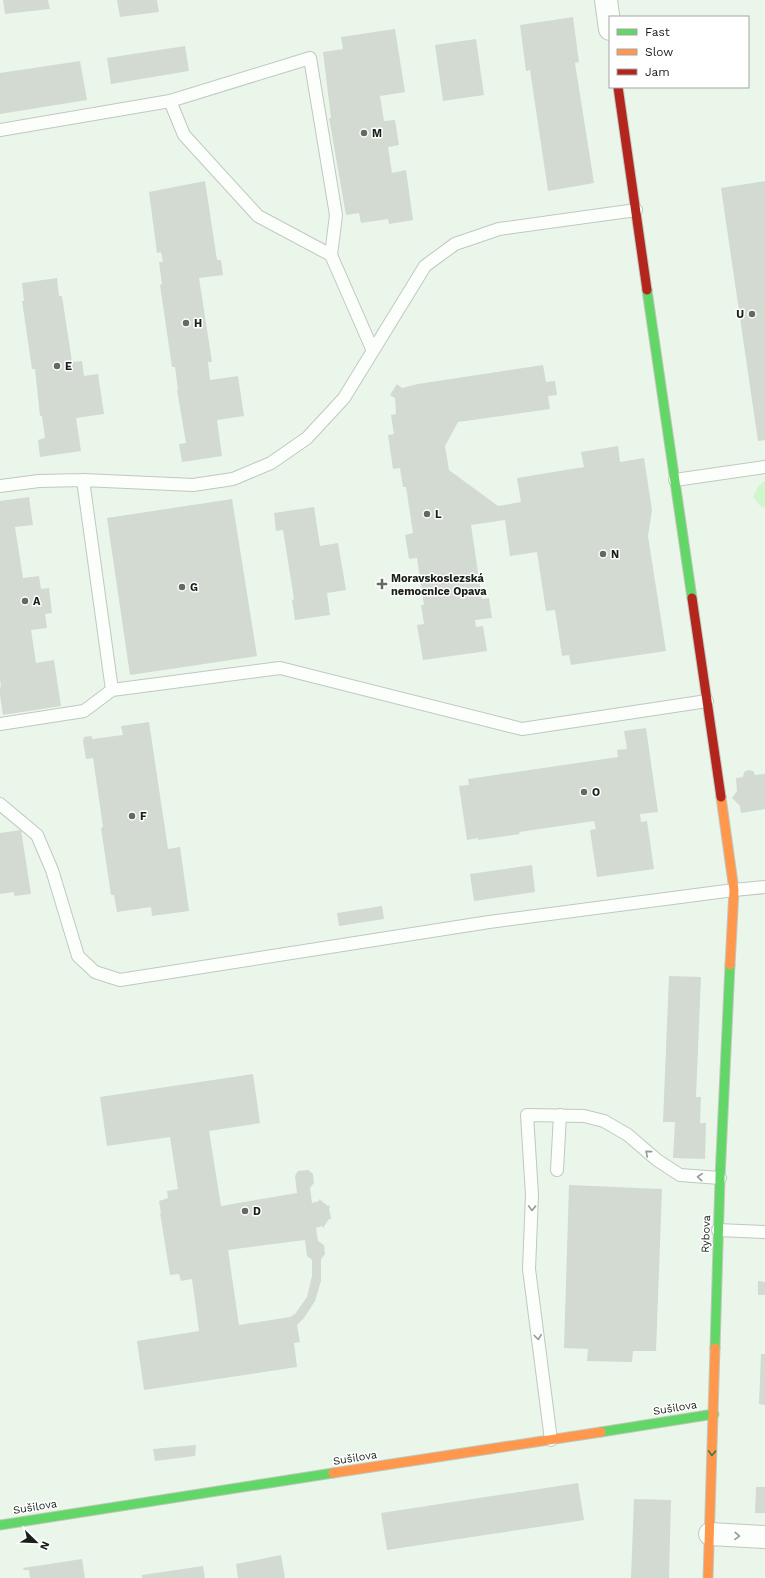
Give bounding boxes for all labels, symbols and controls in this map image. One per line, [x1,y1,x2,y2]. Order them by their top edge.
legend [609,16,749,88]
text: Fast [645,25,670,39]
text: Slow [645,45,673,59]
text: Jam [645,65,670,79]
place label: M [372,127,382,140]
marker: M [359,128,369,138]
place label: U [736,308,744,321]
marker: U [747,309,757,319]
place label: H [194,317,202,330]
marker: H [181,318,191,328]
place label: E [65,360,72,373]
marker: E [52,361,62,371]
place label: L [435,508,442,521]
marker: L [422,509,432,519]
place label: N [611,548,619,561]
marker: N [598,549,608,559]
place label: Moravskoslezská nemocnice Opava [391,572,487,598]
marker: Moravskoslezská nemocnice Opava [376,578,388,590]
place label: G [190,581,198,594]
marker: G [177,582,187,592]
place label: A [33,595,41,608]
marker: A [20,596,30,606]
place label: O [592,786,600,799]
marker: O [579,787,589,797]
place label: F [140,810,147,823]
marker: F [127,811,137,821]
one-way arrow [646,1150,653,1157]
one-way arrow [697,1172,703,1181]
place label: D [253,1205,261,1218]
one-way arrow [527,1205,536,1211]
marker: D [240,1206,250,1216]
street label: Rybova [699,1215,713,1253]
one-way arrow [533,1334,542,1340]
street label: Sušilova [652,1398,698,1418]
street label: Sušilova [332,1448,378,1468]
one-way arrow [708,1450,717,1456]
street label: Sušilova [12,1497,58,1517]
north arrow [16,1522,56,1562]
one-way arrow [734,1531,740,1540]
text: N [37,1539,52,1552]

